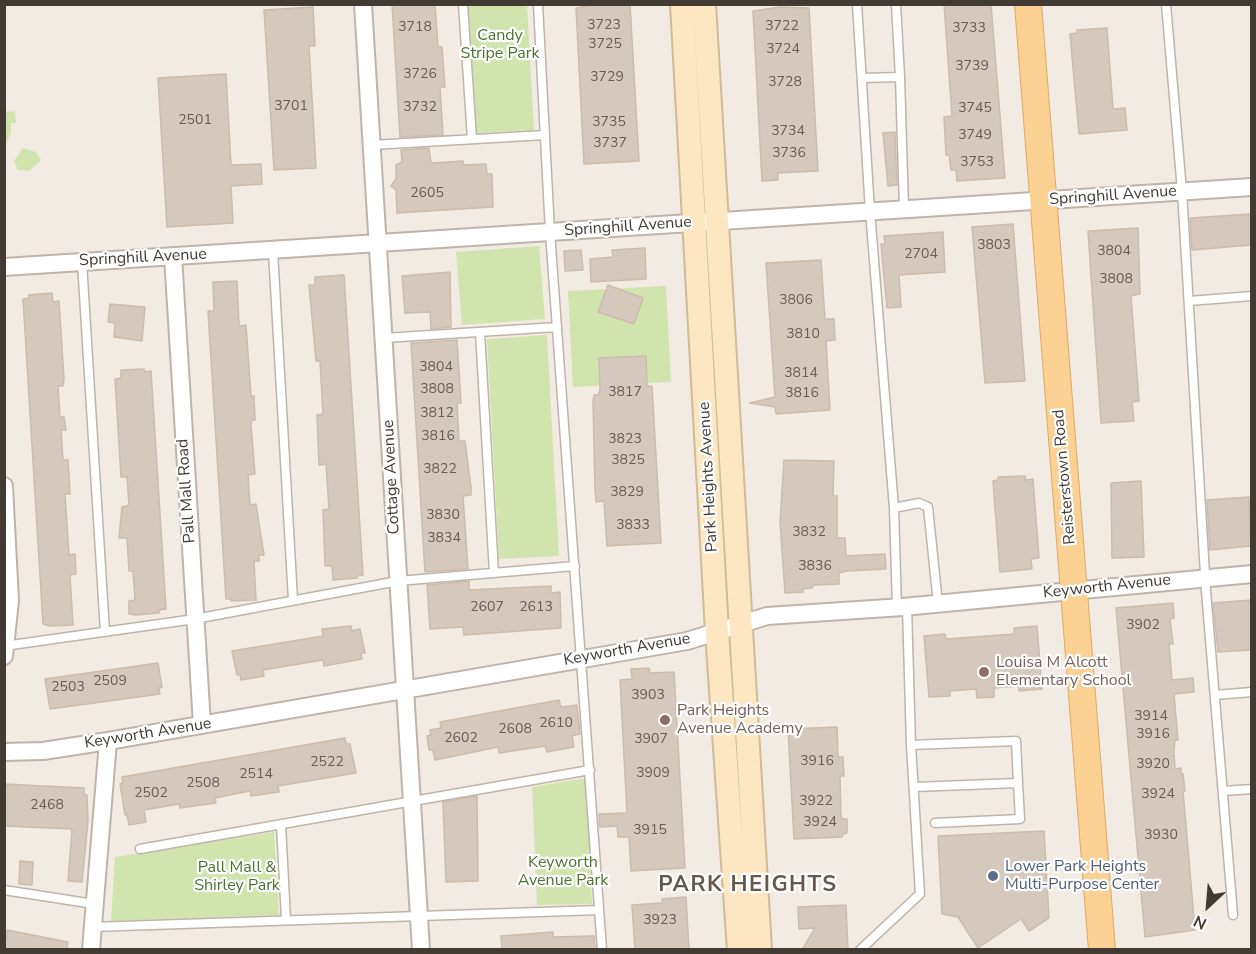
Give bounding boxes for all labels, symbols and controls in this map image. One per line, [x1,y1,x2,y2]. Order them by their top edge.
house number: 3723 [587,18,621,34]
house number: 3722 [765,19,799,35]
house number: 3718 [398,20,432,36]
house number: 3733 [952,21,986,37]
park label: Candy Stripe Park [461,26,539,64]
house number: 3725 [588,37,622,53]
house number: 3724 [766,42,800,58]
house number: 3739 [955,59,989,75]
house number: 3726 [403,67,437,83]
house number: 3729 [590,70,624,86]
house number: 3728 [768,75,802,91]
house number: 3701 [274,99,308,115]
house number: 3732 [403,100,437,116]
house number: 3745 [958,101,992,117]
house number: 2501 [178,113,212,129]
house number: 3735 [592,115,626,131]
house number: 3734 [771,124,805,140]
house number: 3749 [958,128,992,144]
house number: 3737 [593,136,627,152]
house number: 3736 [772,146,806,162]
house number: 3753 [960,155,994,171]
street label: Springhill Avenue [1049,182,1177,210]
house number: 2605 [410,186,444,202]
street label: Springhill Avenue [564,213,692,241]
house number: 3803 [977,238,1011,254]
house number: 3804 [1097,244,1131,260]
street label: Springhill Avenue [79,245,207,271]
house number: 2704 [904,247,938,263]
house number: 3808 [1099,272,1133,288]
house number: 3806 [779,293,813,309]
house number: 3810 [786,327,820,343]
house number: 3804 [419,360,453,376]
house number: 3814 [784,366,818,382]
house number: 3808 [420,382,454,398]
house number: 3817 [608,385,642,401]
house number: 3816 [785,386,819,402]
street label: Park Heights Avenue [695,401,723,553]
house number: 3812 [420,406,454,422]
street label: Reisterstown Road [1050,409,1080,545]
street label: Cottage Avenue [379,419,405,535]
house number: 3816 [421,429,455,445]
house number: 3823 [608,432,642,448]
street label: Pall Mall Road [174,438,200,544]
house number: 3825 [611,453,645,469]
house number: 3822 [423,462,457,478]
house number: 3829 [610,485,644,501]
house number: 3830 [426,508,460,524]
house number: 3833 [616,518,650,534]
house number: 3832 [792,525,826,541]
house number: 3834 [427,531,461,547]
house number: 3836 [798,559,832,575]
street label: Keyworth Avenue [1042,571,1172,603]
house number: 2607 [470,600,504,616]
house number: 2613 [519,600,553,616]
house number: 3902 [1126,618,1160,634]
street label: Keyworth Avenue [562,629,692,671]
place label: Louisa M Alcott Elementary School [996,653,1131,691]
marker: Louisa M Alcott Elementary School [977,665,991,679]
house number: 2509 [93,674,127,690]
house number: 2503 [51,680,85,696]
house number: 3903 [631,688,665,704]
place label: Park Heights Avenue Academy [677,701,803,739]
house number: 3914 [1134,709,1168,725]
marker: Park Heights Avenue Academy [658,713,672,727]
street label: Keyworth Avenue [83,714,213,754]
house number: 2610 [539,716,573,732]
house number: 2608 [498,722,532,738]
house number: 3916 [1136,727,1170,743]
house number: 2602 [444,731,478,747]
house number: 3907 [634,732,668,748]
house number: 3916 [800,754,834,770]
house number: 2522 [310,755,344,771]
house number: 3920 [1136,757,1170,773]
house number: 3909 [636,766,670,782]
house number: 2514 [239,767,273,783]
house number: 2508 [186,776,220,792]
house number: 2502 [134,786,168,802]
house number: 3924 [1141,787,1175,803]
house number: 3922 [799,794,833,810]
house number: 2468 [30,798,64,814]
house number: 3924 [803,815,837,831]
house number: 3915 [633,823,667,839]
house number: 3930 [1144,828,1178,844]
park label: Keyworth Avenue Park [518,853,608,891]
place label: Lower Park Heights Multi-Purpose Center [1005,857,1159,895]
park label: Pall Mall & Shirley Park [194,858,280,896]
marker: Lower Park Heights Multi-Purpose Center [986,869,1000,883]
district label: PARK HEIGHTS [658,873,838,899]
north arrow [1178,876,1238,936]
text: N [1190,910,1210,935]
house number: 3923 [643,913,677,929]

